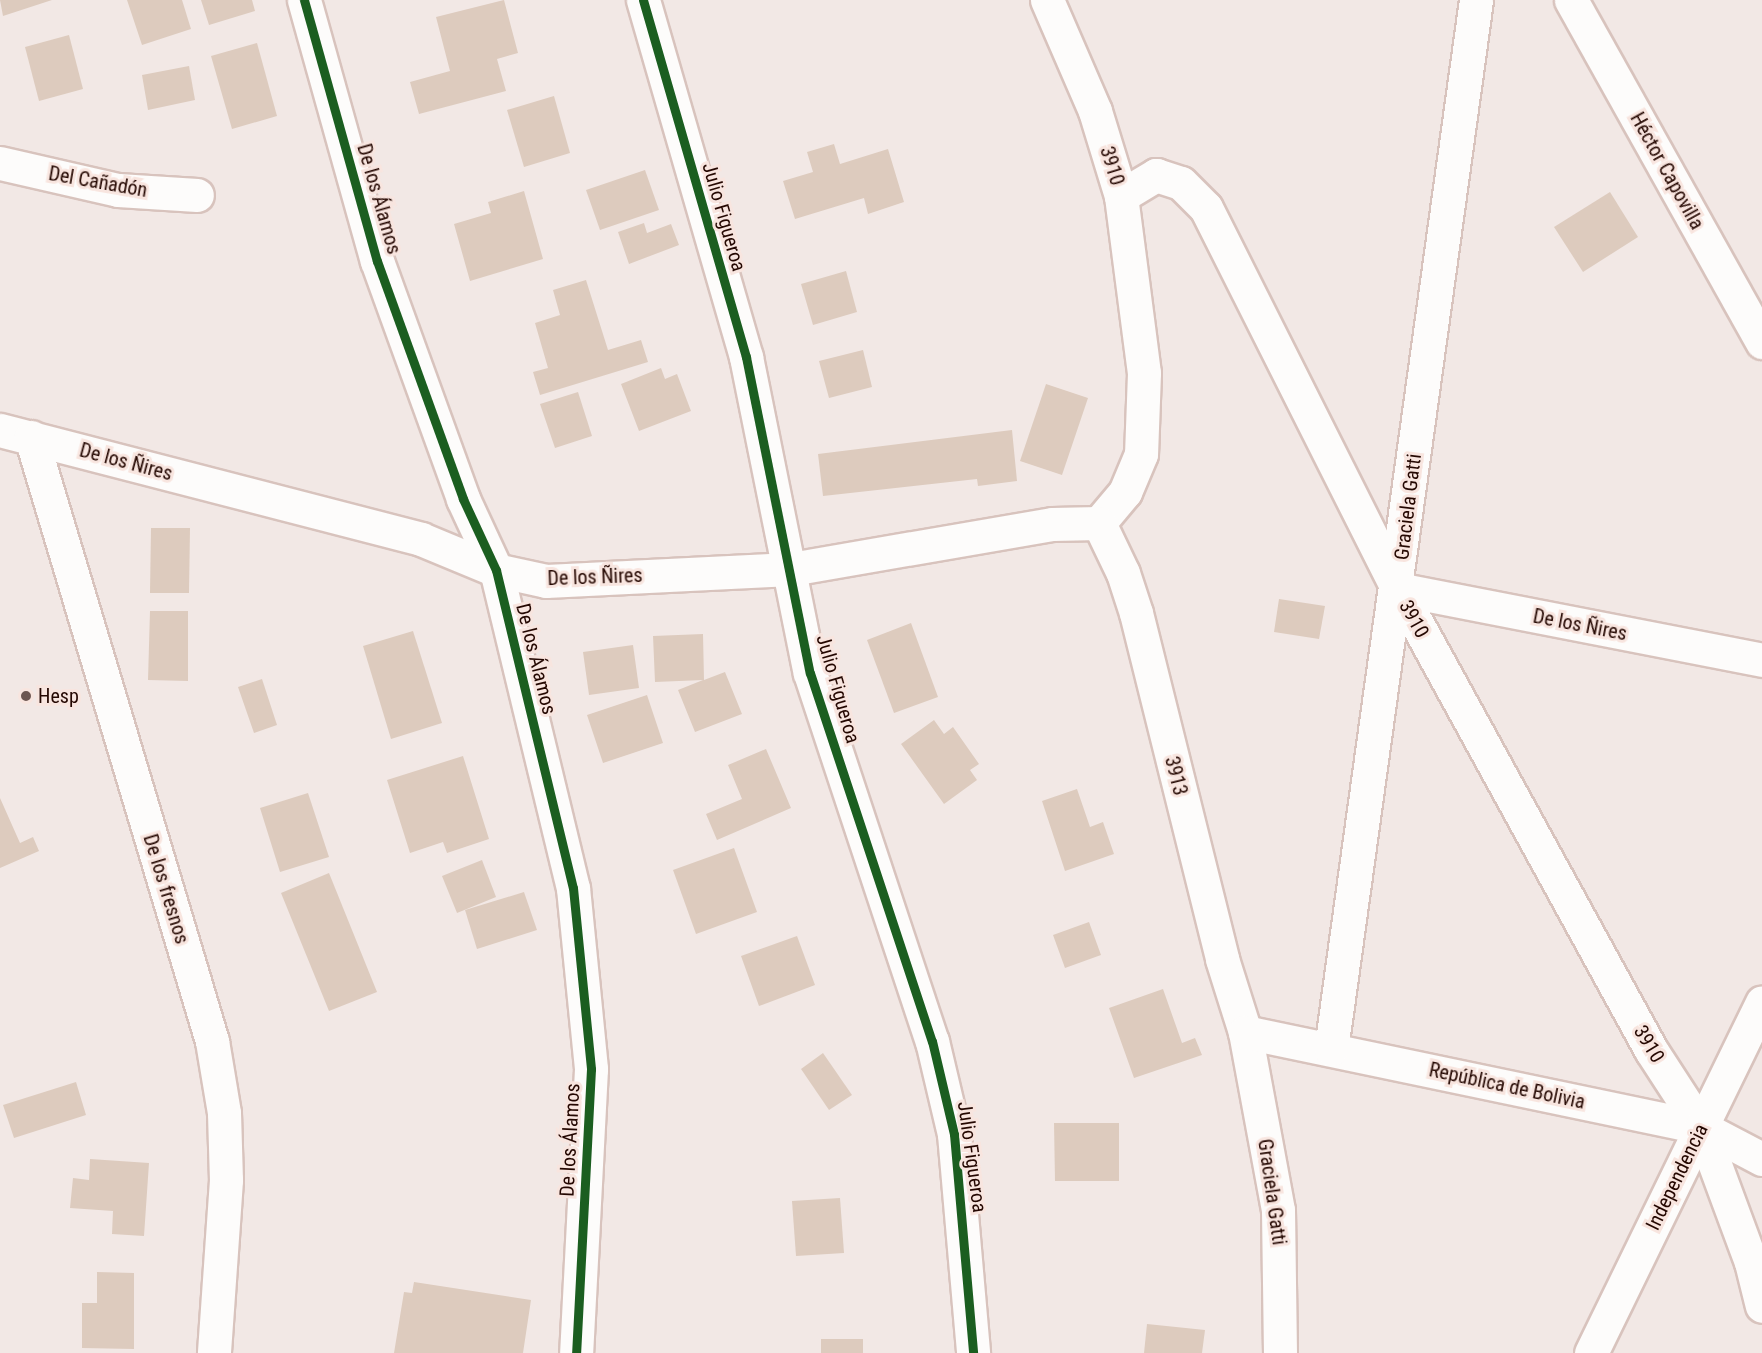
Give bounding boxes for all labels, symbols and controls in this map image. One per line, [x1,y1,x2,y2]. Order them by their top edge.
street label: Héctor Capovilla [1625,108,1709,234]
street label: De los Álamos [352,141,406,257]
street label: 3910 [1095,144,1129,188]
street label: Julio Figueroa [697,160,751,274]
street label: Del Cañadón [47,162,149,202]
street label: De los Ñires [77,438,175,486]
street label: Graciela Gatti [1390,452,1426,562]
street label: De los Ñires [547,563,643,591]
street label: 3910 [1394,596,1434,642]
street label: De los Álamos [511,601,561,717]
street label: De los Ñires [1531,604,1629,646]
street label: Julio Figueroa [811,632,865,746]
place label: Hesp [38,684,79,708]
marker: Hesp [19,689,33,703]
street label: 3913 [1160,754,1192,798]
street label: De los fresnos [138,831,194,947]
street label: 3910 [1629,1021,1669,1067]
street label: República de Bolivia [1427,1058,1587,1114]
street label: De los Álamos [555,1083,585,1197]
street label: Julio Figueroa [952,1100,992,1214]
street label: Independencia [1641,1120,1713,1234]
street label: Graciela Gatti [1253,1137,1291,1247]

